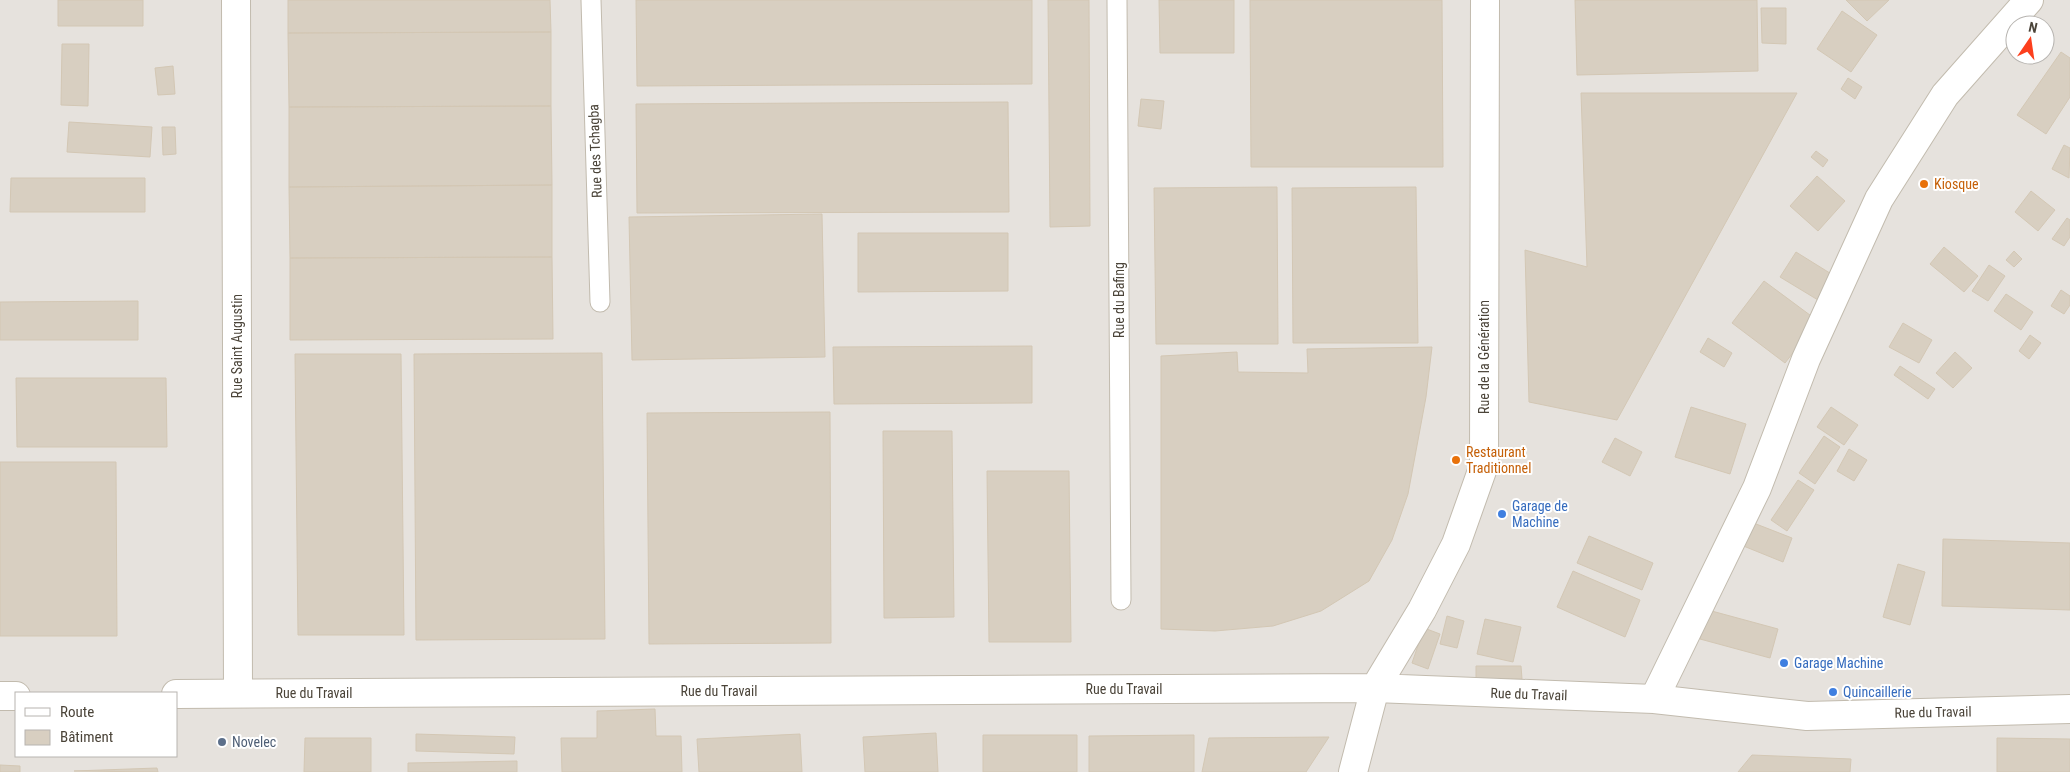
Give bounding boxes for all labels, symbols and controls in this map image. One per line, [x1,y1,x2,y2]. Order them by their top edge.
north arrow [2005,15,2055,65]
text: N [2027,19,2039,36]
street label: Rue des Tchagba [585,104,605,198]
place label: Kiosque [1934,176,1979,192]
marker: Kiosque [1918,178,1930,190]
street label: Rue du Bafing [1111,262,1127,338]
street label: Rue Saint Augustin [229,294,245,398]
street label: Rue de la Génération [1476,300,1492,414]
place label: Restaurant Traditionnel [1466,444,1531,476]
marker: Restaurant Traditionnel [1450,454,1462,466]
place label: Garage de Machine [1512,498,1568,530]
marker: Garage de Machine [1496,508,1508,520]
place label: Garage Machine [1794,655,1884,671]
marker: Garage Machine [1778,657,1790,669]
street label: Rue du Travail [1085,681,1163,697]
street label: Rue du Travail [680,683,758,699]
place label: Quincaillerie [1843,684,1912,700]
street label: Rue du Travail [275,685,353,701]
street label: Rue du Travail [1490,685,1568,703]
marker: Quincaillerie [1827,686,1839,698]
legend [15,692,178,757]
text: Route [60,703,94,721]
street label: Rue du Travail [1894,703,1972,721]
text: Bâtiment [60,728,113,746]
place label: Novelec [232,734,276,750]
marker: Novelec [216,736,228,748]

